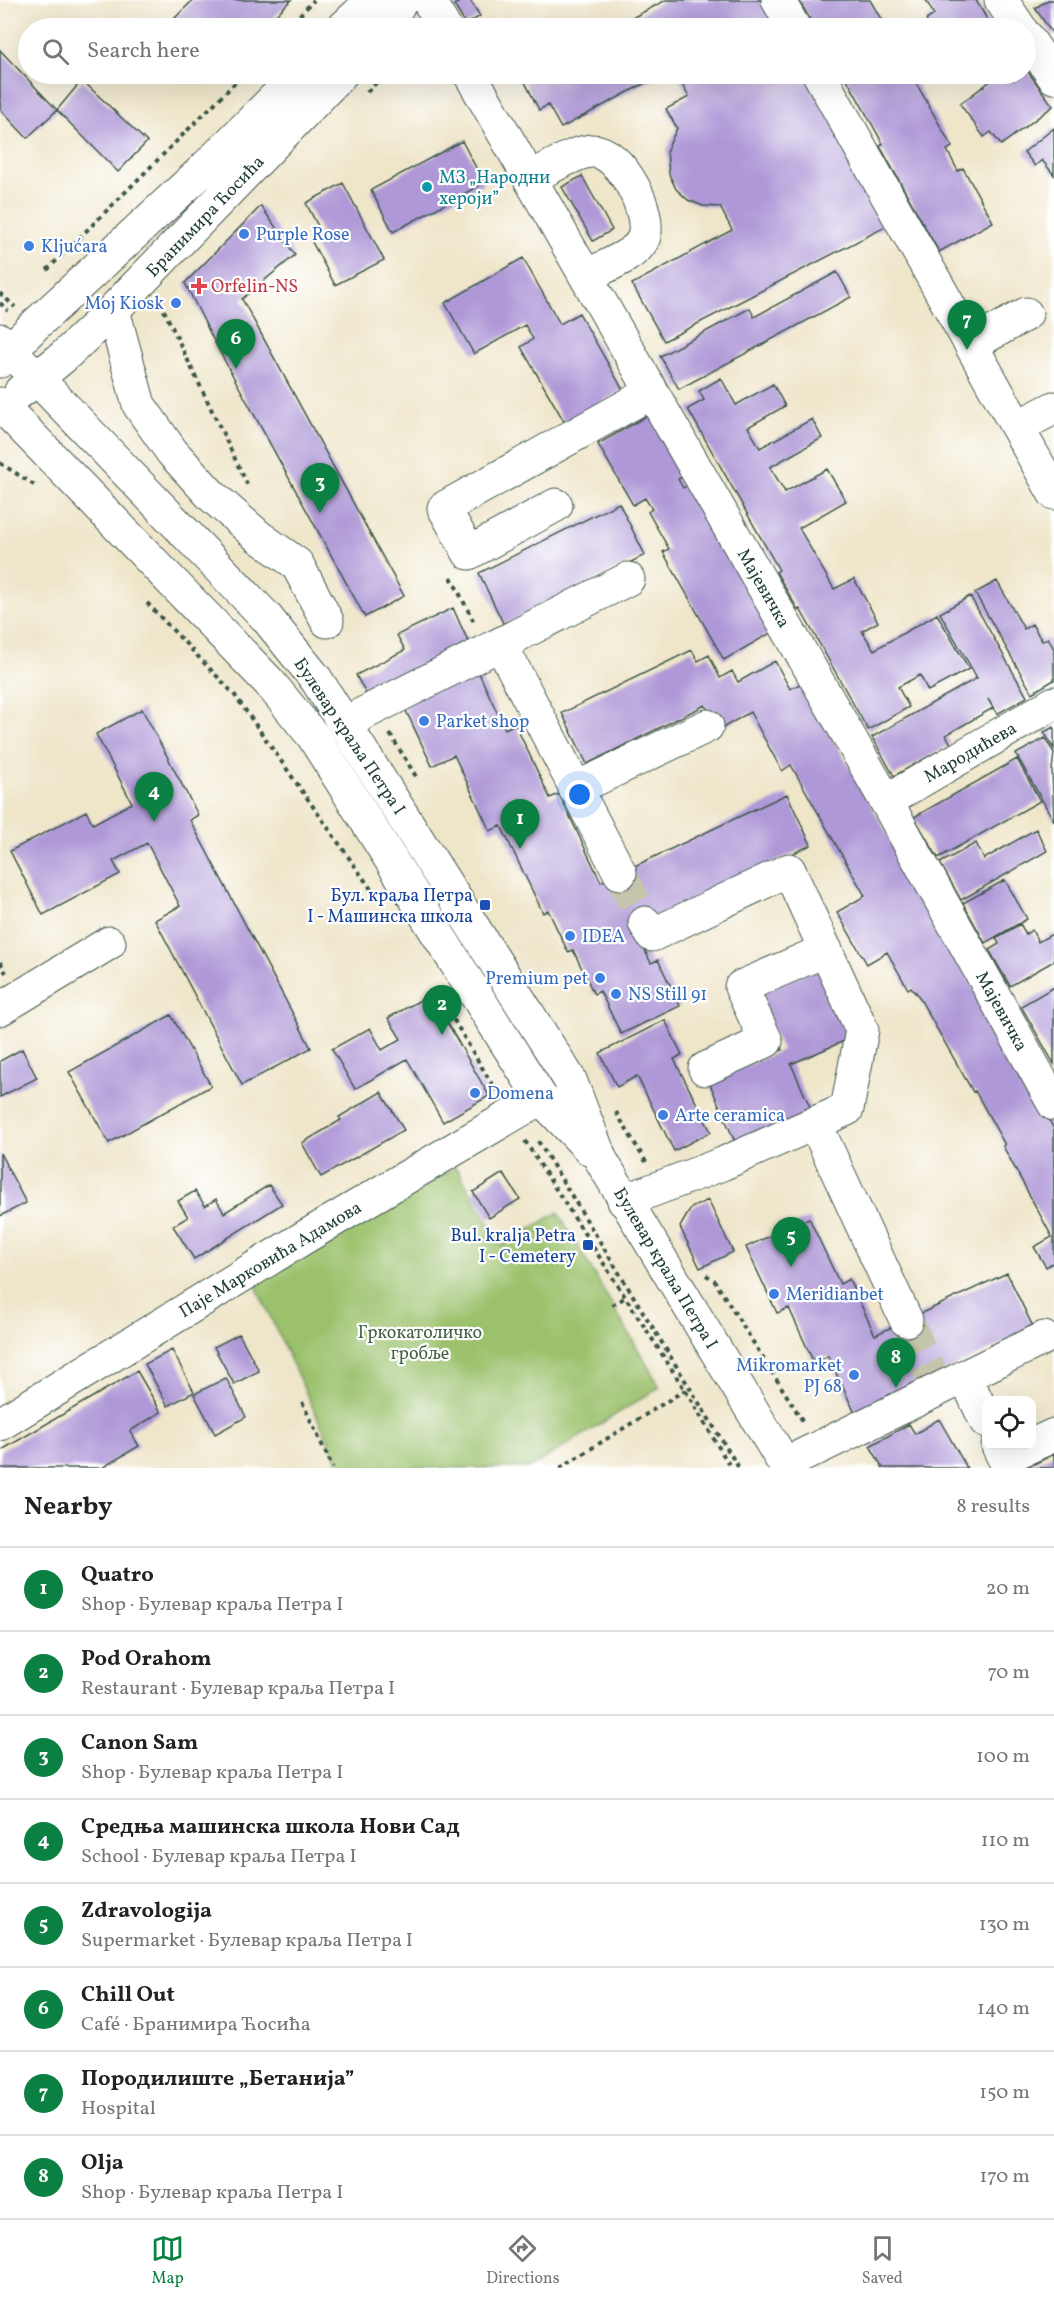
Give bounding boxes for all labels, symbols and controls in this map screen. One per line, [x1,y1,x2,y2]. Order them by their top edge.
search box [18,18,1036,84]
icon: search [39,35,72,68]
text: Search here [87,36,200,67]
street label: Бранимира Ћосића [141,151,271,283]
place label: МЗ „Народни хероји” [439,166,550,212]
marker: МЗ „Народни хероји” [420,180,434,194]
place label: Purple Rose [256,223,350,248]
marker: Purple Rose [237,227,251,241]
place label: Kljućara [41,235,107,260]
marker: Kljućara [22,239,36,253]
place label: Orfelin-NS [211,275,298,300]
marker: Orfelin-NS [192,279,206,293]
place label: Moj Kiosk [85,292,164,317]
marker: Moj Kiosk [169,296,183,310]
pin: 7 [948,300,986,350]
pin: 6 [216,320,256,369]
pin: 3 [300,464,340,513]
street label: Мајевичка [730,545,795,633]
street label: Булевар краља Петра I [287,653,411,820]
place label: Parket shop [436,710,529,735]
marker: Parket shop [417,714,431,728]
street label: Мародићева [920,717,1022,790]
pin: 4 [134,772,174,822]
your location [565,780,594,809]
pin: 1 [500,800,540,849]
place label: Бул. краља Петра I - Машинска школа [307,884,473,930]
marker: Бул. краља Петра I - Машинска школа [478,898,492,912]
place label: IDEA [582,925,625,950]
marker: IDEA [563,929,577,943]
place label: Premium pet [485,967,588,992]
street label: Мајевичка [969,967,1033,1056]
marker: Premium pet [593,971,607,985]
place label: NS Still 91 [628,983,707,1008]
pin: 2 [422,986,462,1035]
marker: NS Still 91 [609,987,623,1001]
place label: Domena [487,1082,554,1107]
marker: Domena [468,1086,482,1100]
place label: Arte ceramica [675,1104,785,1129]
marker: Arte ceramica [656,1108,670,1122]
street label: Булевар краља Петра I [606,1183,723,1354]
street label: Паје Марковића Адамова [175,1196,367,1325]
pin: 5 [772,1218,810,1267]
place label: Bul. kralja Petra I - Cemetery [451,1224,576,1270]
marker: Bul. kralja Petra I - Cemetery [581,1238,595,1252]
place label: Meridianbet [786,1283,884,1308]
marker: Meridianbet [767,1287,781,1301]
park label: Гркокатоличко гробље [358,1321,482,1367]
pin: 8 [876,1338,916,1388]
place label: Mikromarket PJ 68 [736,1354,842,1400]
marker: Mikromarket PJ 68 [847,1368,861,1382]
map controls [982,1396,1036,1450]
button: locate [982,1396,1036,1450]
text: Nearby [24,1489,113,1525]
text: 8 results [957,1493,1030,1521]
text: Quatro [81,1560,154,1591]
text: 1 [39,1575,48,1603]
text: 20 m [986,1575,1030,1603]
text: Shop · Булевар краља Петра I [81,1591,343,1619]
text: Pod Orahom [81,1644,212,1675]
text: 2 [38,1659,49,1687]
text: 70 m [987,1659,1030,1687]
text: Restaurant · Булевар краља Петра I [81,1675,395,1703]
text: Canon Sam [81,1728,198,1759]
text: 3 [38,1743,49,1771]
text: 100 m [976,1743,1030,1771]
text: Shop · Булевар краља Петра I [81,1759,343,1787]
text: Средња машинска школа Нови Сад [81,1812,460,1843]
text: 4 [37,1827,50,1855]
text: 110 m [981,1827,1030,1855]
text: School · Булевар краља Петра I [81,1843,357,1871]
text: Zdravologija [81,1896,212,1927]
text: 5 [39,1911,48,1939]
text: 130 m [979,1911,1030,1939]
text: Supermarket · Булевар краља Петра I [81,1927,413,1955]
text: Chill Out [81,1980,175,2011]
text: 6 [38,1995,49,2023]
text: 140 m [977,1995,1030,2023]
text: Café · Бранимира Ћосића [81,2011,311,2039]
text: Породилиште „Бетанија” [81,2064,354,2095]
text: 7 [39,2079,48,2107]
text: 150 m [979,2079,1030,2107]
text: Hospital [81,2095,156,2123]
text: Olja [81,2148,124,2179]
text: 8 [38,2163,49,2191]
text: 170 m [980,2163,1030,2191]
text: Shop · Булевар краља Петра I [81,2179,343,2207]
tab: Map [151,2232,184,2290]
tab: Directions [486,2232,560,2290]
tab: Saved [862,2232,903,2290]

